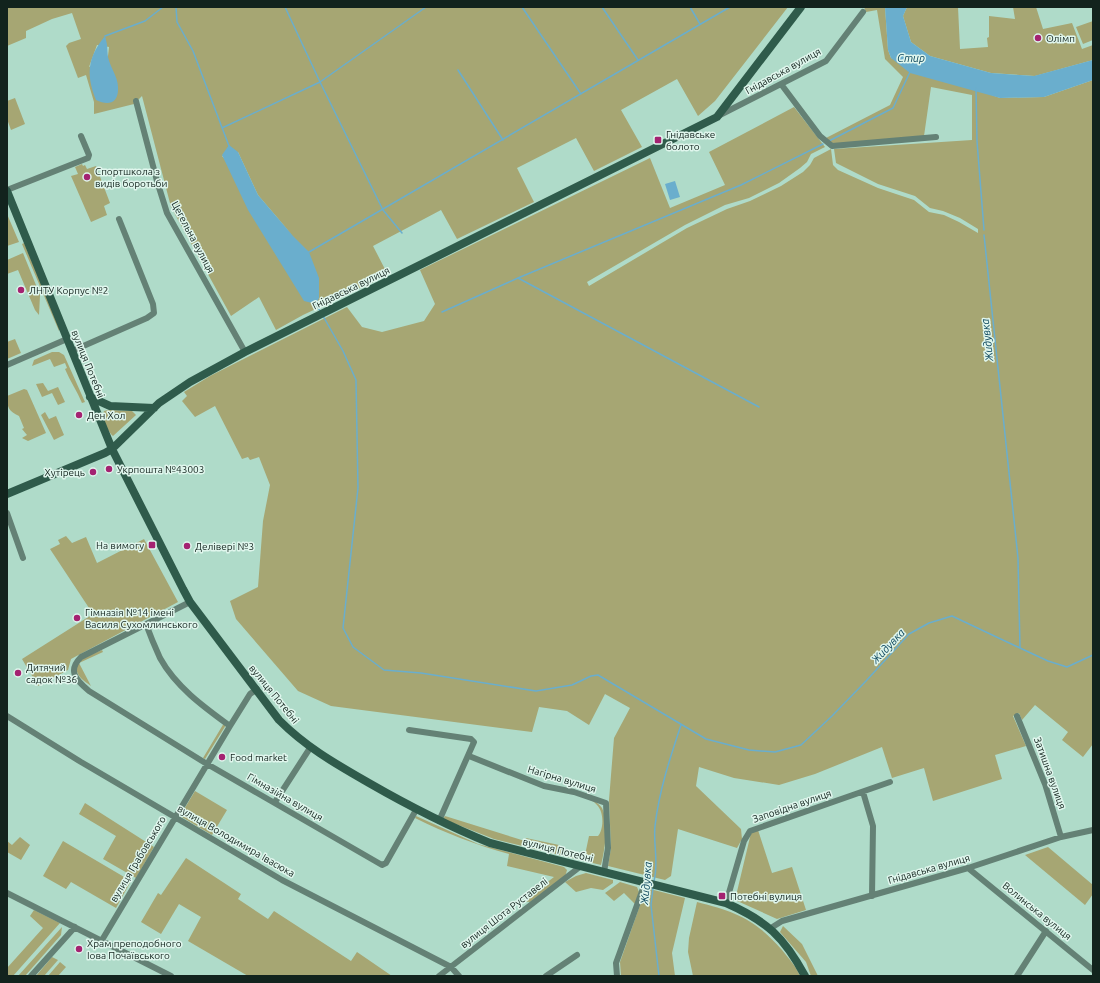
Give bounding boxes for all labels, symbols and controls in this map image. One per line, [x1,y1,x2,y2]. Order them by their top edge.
marker: Олімп [1033,33,1043,43]
place label: Олімп [1046,33,1075,44]
street label: Гнідавська вулиця [743,46,823,96]
water label: Стир [897,52,925,64]
place label: Гнідавське болото [666,129,715,152]
marker: Гнідавське болото [653,135,663,145]
place label: Спортшкола з видів боротьби [95,166,167,189]
marker: Спортшкола з видів боротьби [82,172,92,182]
street label: Цегельна вулиця [169,199,217,275]
street label: Гнідавська вулиця [311,265,391,311]
marker: ЛНТУ Корпус №2 [16,285,26,295]
place label: ЛНТУ Корпус №2 [29,285,108,296]
water label: Жидувка [979,318,995,363]
street label: вулиця Потебні [69,328,107,400]
marker: Ден Хол [74,410,84,420]
place label: Ден Хол [87,410,126,421]
marker: Укрпошта №43003 [104,464,114,474]
place label: Укрпошта №43003 [117,464,204,475]
place label: Хутірець [45,467,85,478]
marker: Хутірець [88,467,98,477]
place label: На вимогу [96,540,144,551]
marker: На вимогу [147,540,157,550]
marker: Делівері №3 [182,541,192,551]
place label: Делівері №3 [195,541,254,552]
place label: Гімназія №14 імені Василя Сухомлинського [85,607,198,630]
marker: Гімназія №14 імені Василя Сухомлинського [72,613,82,623]
water label: Жидувка [868,626,907,666]
place label: Дитячий садок №36 [26,662,78,685]
street label: вулиця Потебні [247,662,301,726]
marker: Дитячий садок №36 [13,668,23,678]
street label: Затишна вулиця [1032,736,1068,810]
marker: Food market [217,752,227,762]
place label: Food market [230,752,287,763]
street label: Нагірна вулиця [527,763,597,795]
street label: Гімназійна вулиця [245,771,325,823]
street label: Заповідна вулиця [751,787,833,825]
street label: вулиця Володимира Івасюка [175,803,297,879]
street label: вулиця Грабовського [108,814,168,904]
street label: вулиця Потебні [522,836,594,864]
street label: Гнідавська вулиця [887,852,971,886]
water label: Жидувка [638,861,654,906]
street label: вулиця Шота Руставелі [458,876,550,950]
street label: Волинська вулиця [1000,880,1074,942]
marker: Потебні вулиця [717,891,727,901]
place label: Потебні вулиця [730,891,802,902]
place label: Храм преподобного Іова Почаївського [87,938,182,961]
marker: Храм преподобного Іова Почаївського [74,944,84,954]

